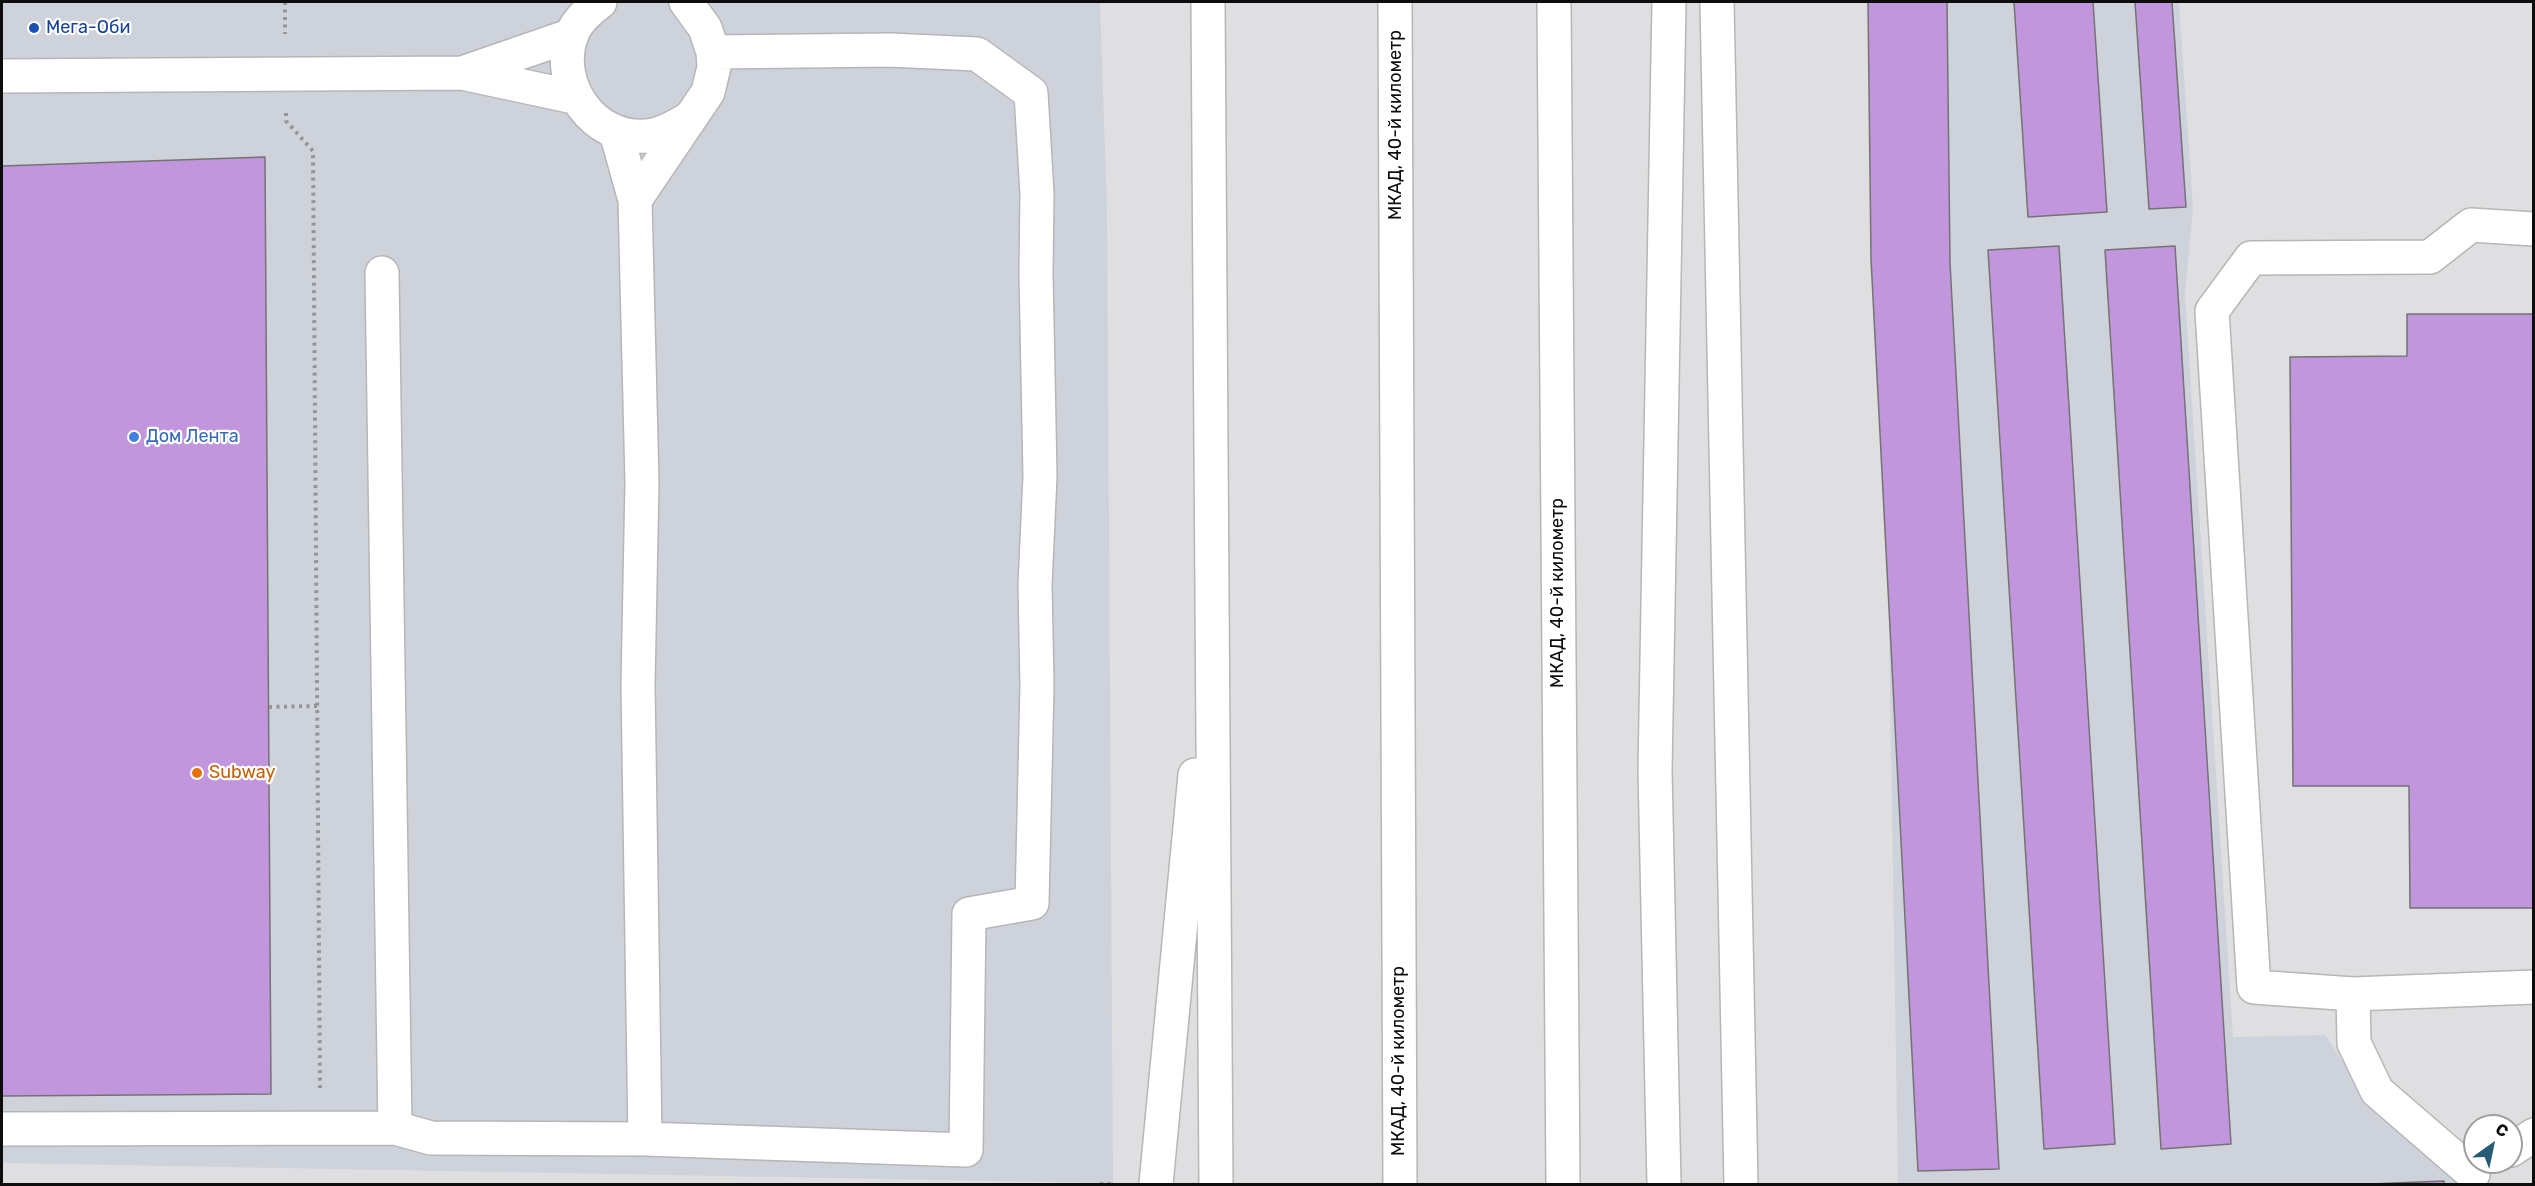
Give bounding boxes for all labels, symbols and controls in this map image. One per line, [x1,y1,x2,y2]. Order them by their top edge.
place label: Мега-Оби [46,17,130,39]
marker: Мега-Оби [27,21,41,35]
street label: МКАД, 40-й километр [1385,30,1407,220]
place label: Дом Лента [146,426,239,448]
marker: Дом Лента [127,430,141,444]
street label: МКАД, 40-й километр [1547,498,1569,688]
place label: Subway [209,762,275,784]
marker: Subway [190,766,204,780]
street label: МКАД, 40-й километр [1388,966,1410,1156]
north arrow [2463,1114,2523,1174]
text: С [2492,1119,2512,1141]

